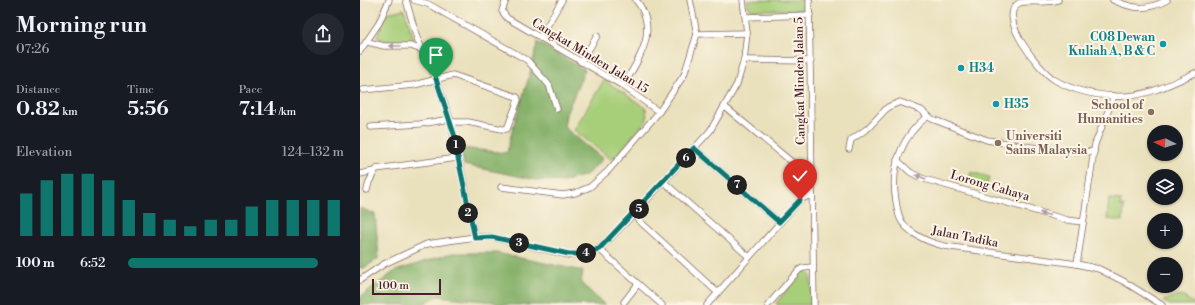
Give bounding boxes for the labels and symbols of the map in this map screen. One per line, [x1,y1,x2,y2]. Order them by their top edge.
street label: Cangkat Minden Jalan 15 [529,15,651,97]
street label: Cangkat Minden Jalan 5 [791,16,809,145]
place label: C08 Dewan Kuliah A, B & C [1068,30,1156,59]
pin [419,38,453,79]
marker: C08 Dewan Kuliah A, B & C [1158,39,1168,49]
one-way arrow [388,43,401,49]
place label: H34 [969,61,994,76]
marker: H34 [956,63,966,73]
place label: H35 [1004,97,1029,112]
place label: School of Humanities [1077,98,1145,127]
marker: H35 [991,99,1001,109]
marker: School of Humanities [1146,107,1156,117]
north arrow [1147,125,1183,161]
place label: Universiti Sains Malaysia [1006,129,1088,158]
pin: 1 [446,135,466,155]
marker: Universiti Sains Malaysia [993,138,1003,148]
pin: 6 [676,148,696,168]
pin [783,159,817,200]
street label: Lorong Cahaya [949,168,1032,205]
one-way arrow [914,174,926,180]
pin: 7 [727,175,747,195]
pin: 5 [629,199,649,219]
pin: 2 [458,203,478,223]
one-way arrow [1039,211,1051,217]
street label: Jalan Tadika [929,223,1001,251]
pin: 3 [509,233,529,253]
pin: 4 [576,243,596,263]
scale bar [372,277,441,296]

